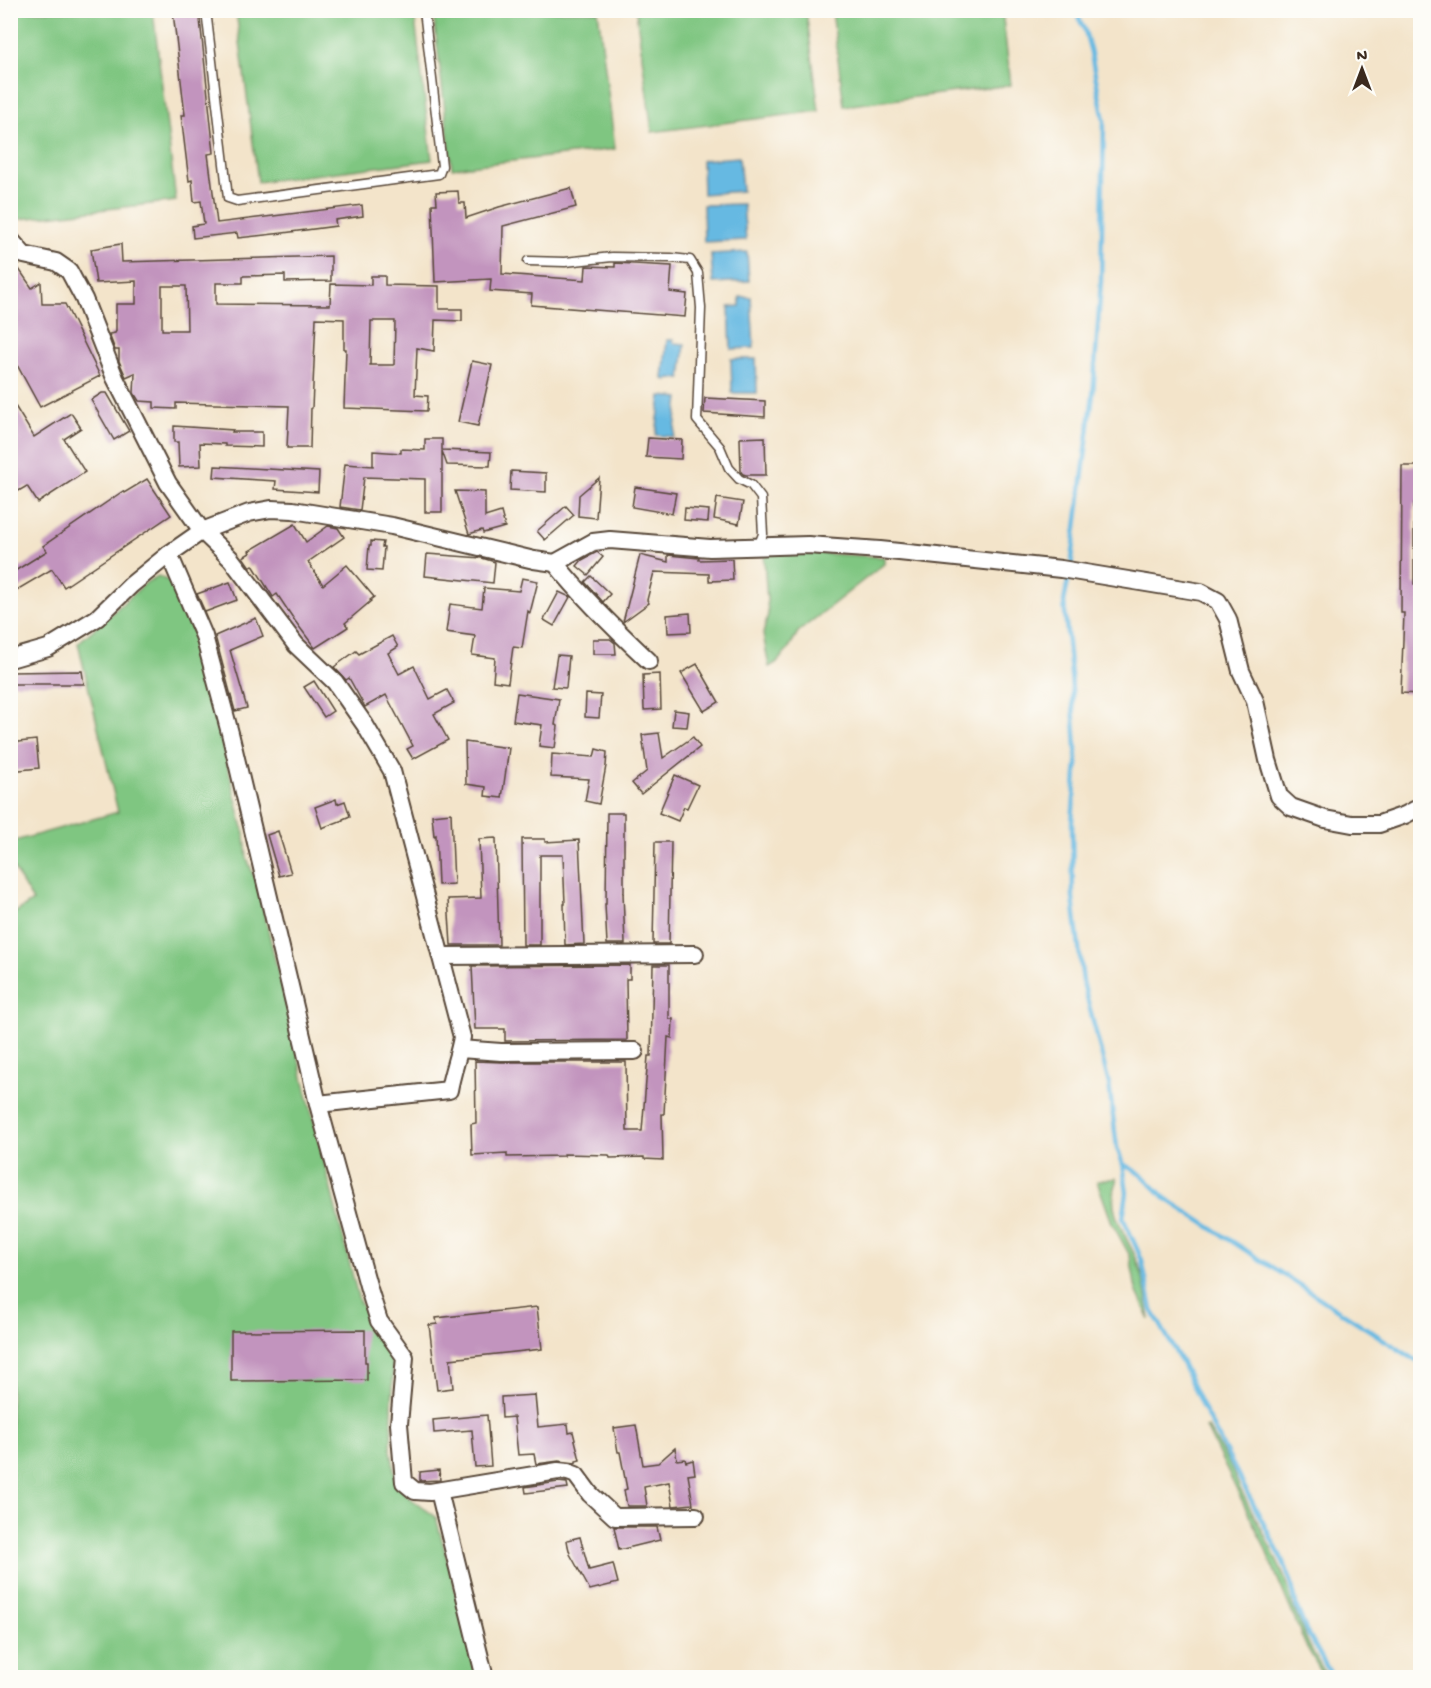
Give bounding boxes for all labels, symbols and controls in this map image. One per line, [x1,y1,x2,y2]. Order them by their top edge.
north arrow [1332,39,1392,99]
text: N [1357,48,1368,67]

